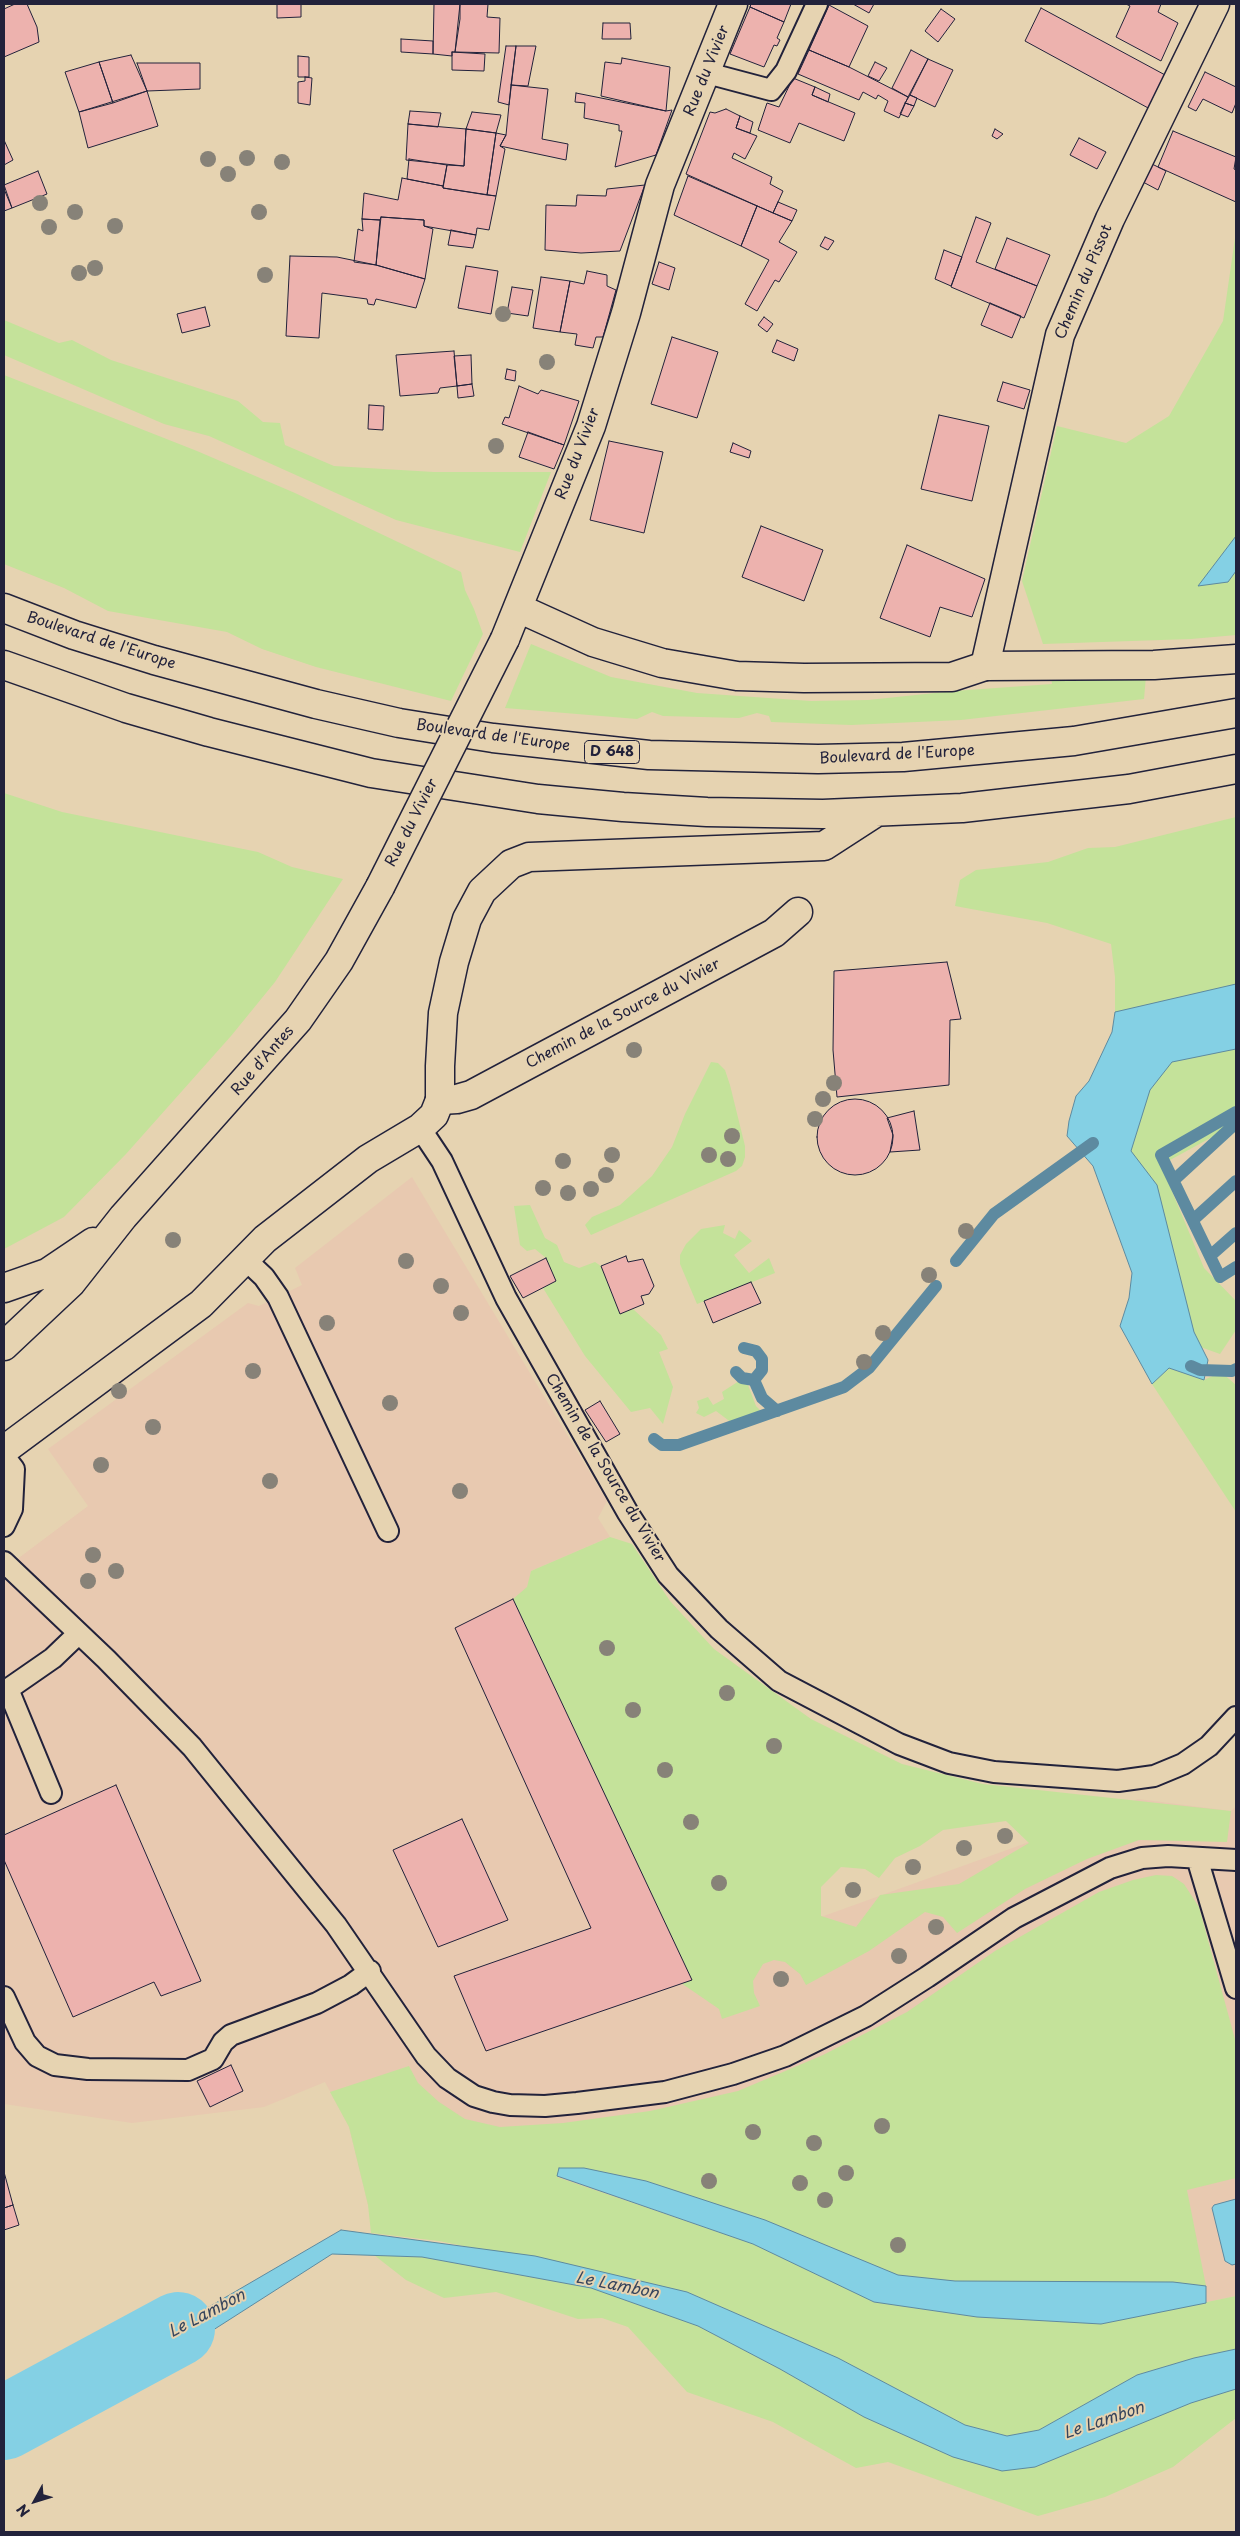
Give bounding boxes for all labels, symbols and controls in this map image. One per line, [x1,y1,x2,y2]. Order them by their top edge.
street label: Rue du Vivier [681,23,733,119]
street label: Chemin du Pissot [1052,222,1116,342]
street label: Rue du Vivier [552,406,604,502]
street label: Boulevard de l'Europe [24,608,178,674]
street label: Boulevard de l'Europe [415,716,571,756]
road number: D 648 [584,740,640,764]
street label: Boulevard de l'Europe [819,742,975,768]
street label: Rue du Vivier [382,776,442,870]
street label: Chemin de la Source du Vivier [523,955,723,1073]
street label: Rue d'Antes [228,1023,298,1099]
street label: Chemin de la Source du Vivier [541,1370,669,1566]
water label: Le Lambon [574,2269,660,2303]
water label: Le Lambon [165,2286,249,2342]
water label: Le Lambon [1061,2398,1147,2444]
north arrow [10,2476,60,2526]
text: N [11,2500,35,2522]

